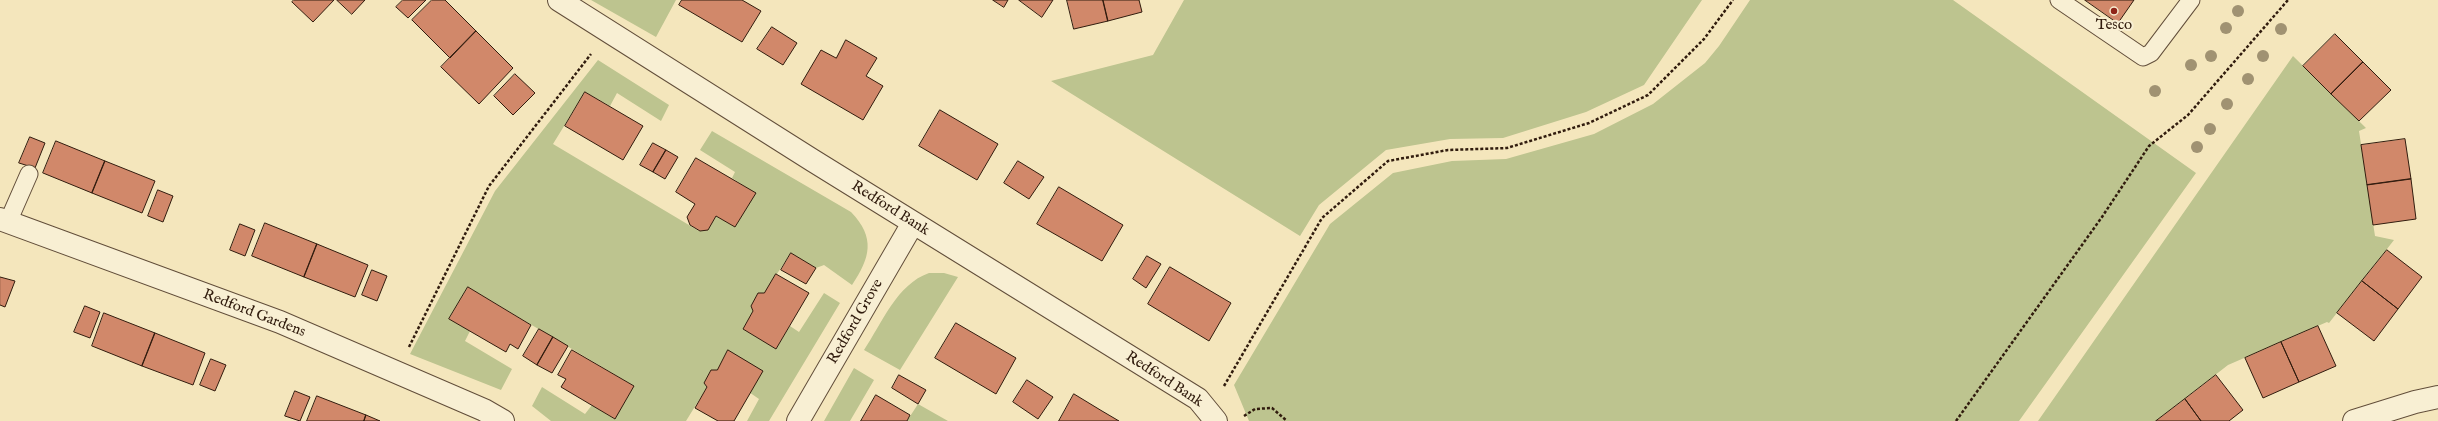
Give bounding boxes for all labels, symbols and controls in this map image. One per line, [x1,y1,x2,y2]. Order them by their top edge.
marker: Tesco [2109,6,2119,16]
place label: Tesco [2096,17,2132,35]
street label: Redford Bank [848,178,932,240]
street label: Redford Grove [824,276,888,368]
street label: Redford Gardens [200,286,308,342]
street label: Redford Bank [1122,348,1206,412]

